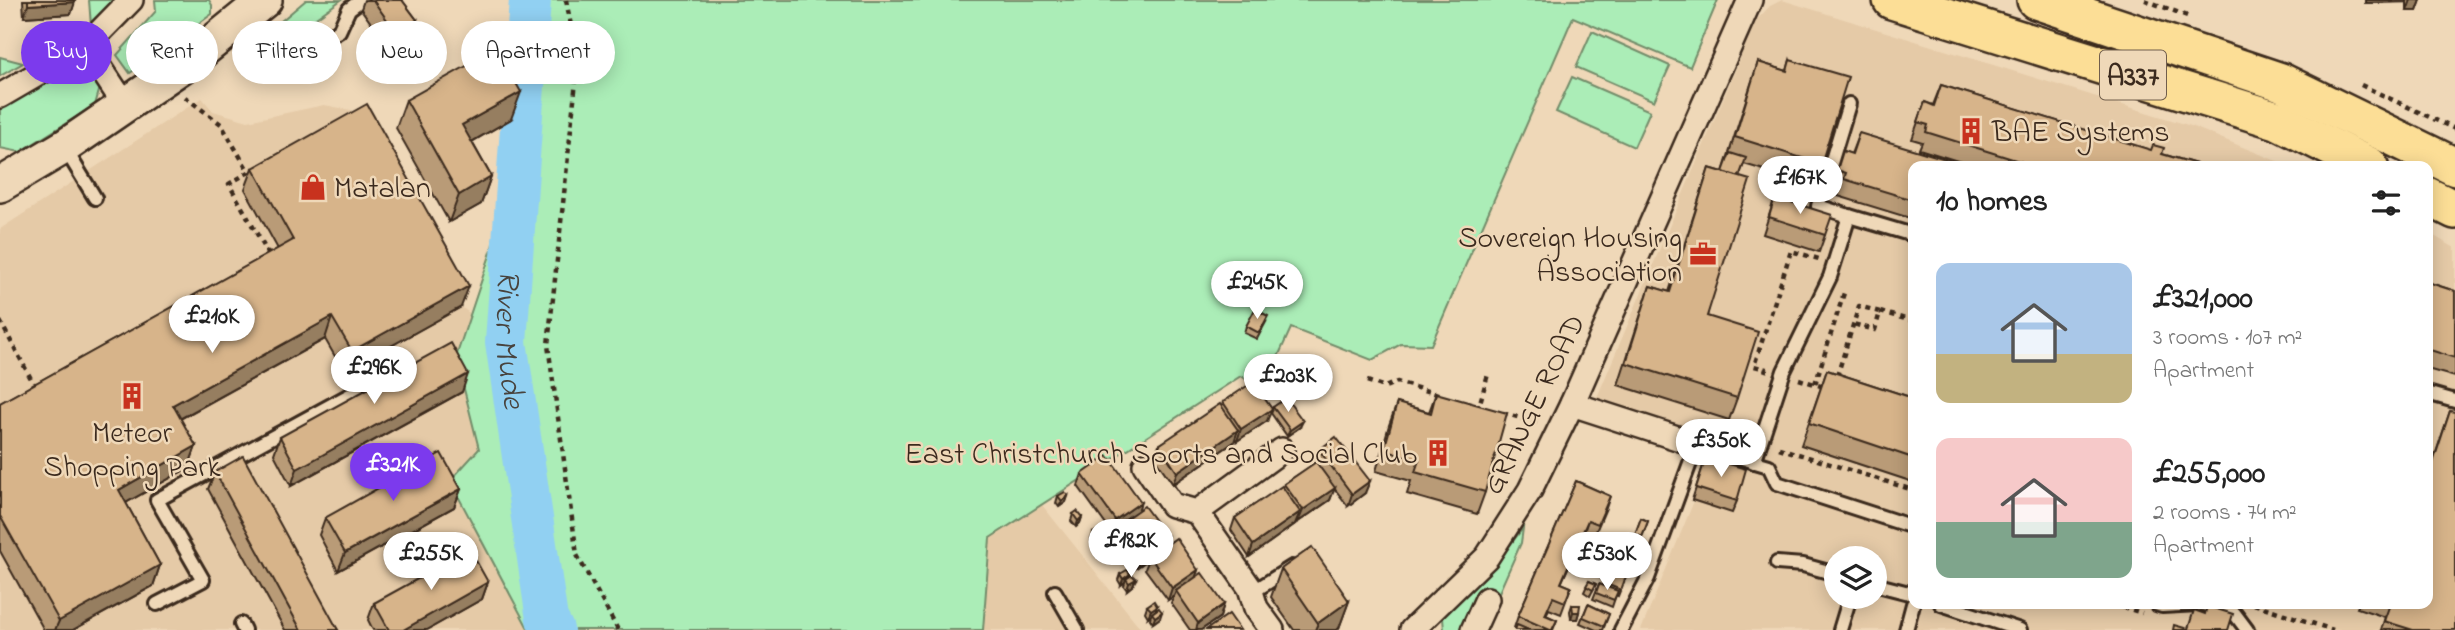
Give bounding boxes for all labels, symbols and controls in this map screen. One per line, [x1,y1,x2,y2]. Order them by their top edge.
chip: Buy [21,21,112,84]
chip: Rent [126,21,218,84]
chip: Filters [232,21,342,84]
chip: New [356,21,447,84]
chip: Apartment [461,21,615,84]
road number: A337 [2100,50,2166,100]
place label: BAE Systems [1991,112,2170,156]
building icon: BAE Systems [1956,116,1986,146]
pin: £167K [1751,156,1849,216]
text: £167K [1774,162,1826,195]
place label: Matalan [334,168,431,212]
shop icon: Matalan [298,172,328,202]
text: 10 homes [1936,181,2048,225]
icon: filters [2367,184,2405,222]
place label: Sovereign Housing Association [1458,218,1682,296]
office icon: Sovereign Housing Association [1688,239,1718,269]
pin: £245K [1208,262,1306,321]
text: £245K [1227,267,1287,300]
water label: River Mude [479,268,536,414]
text: £321,000 [2153,278,2253,322]
icon: home [1992,291,2076,375]
pin: £210K [163,296,261,355]
text: £210K [185,301,239,334]
street label: GRANGE ROAD [1473,308,1598,503]
text: 3 rooms · 107 m² [2153,322,2302,355]
pin: £296K [325,346,423,406]
text: £296K [347,352,401,385]
pin: £203K [1239,354,1337,414]
text: Apartment [2153,355,2254,388]
text: £203K [1260,360,1316,393]
building icon: Meteor Shopping Park [117,381,147,411]
place label: Meteor Shopping Park [43,413,221,491]
pin: £350K [1672,420,1770,479]
text: £350K [1692,425,1750,458]
place label: East Christchurch Sports and Social Club [905,434,1417,478]
building icon: East Christchurch Sports and Social Club [1423,438,1453,468]
pin: £321K [344,444,442,503]
text: £321K [366,449,420,482]
text: £255,000 [2153,453,2265,497]
icon: home [1992,466,2076,550]
text: 2 rooms · 74 m² [2153,497,2297,530]
pin: £182K [1082,520,1180,579]
text: £182K [1104,525,1158,558]
text: Apartment [2153,530,2254,563]
pin: £255K [382,532,480,592]
pin: £530K [1558,532,1656,592]
text: £255K [399,538,463,571]
text: £530K [1578,538,1636,571]
map controls [1824,546,1887,609]
button: layers [1824,546,1887,609]

